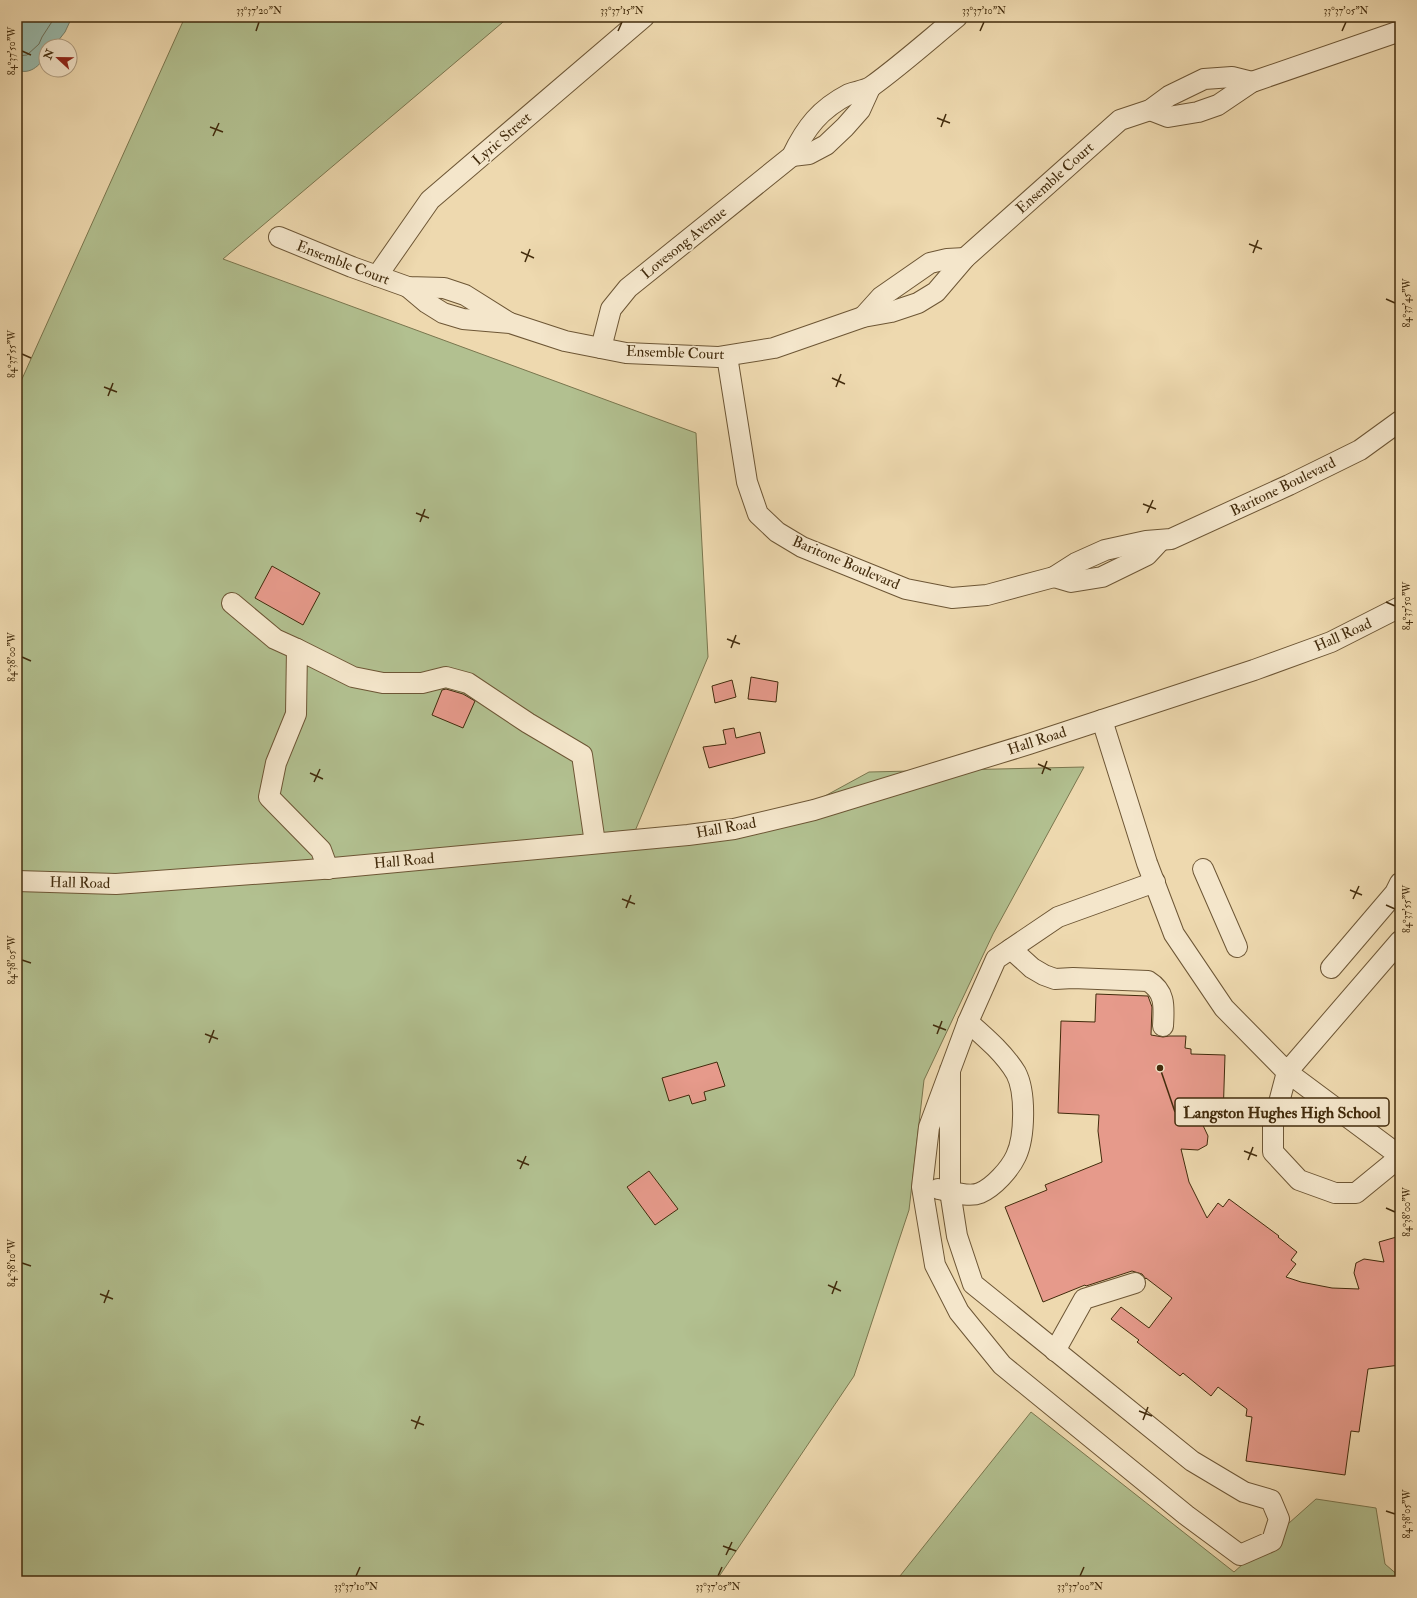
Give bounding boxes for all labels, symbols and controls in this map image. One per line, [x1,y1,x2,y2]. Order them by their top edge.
text: 33°37'20"N [236,5,282,17]
text: 33°37'15"N [600,5,644,17]
text: 33°37'10"N [962,5,1006,17]
text: 33°37'05"N [1323,5,1369,17]
text: 84°37'50"W [6,26,18,75]
north arrow [38,38,78,78]
text: N [41,46,57,62]
street label: Lyric Street [468,108,536,170]
street label: Ensemble Court [1012,138,1098,218]
street label: Lovesong Avenue [637,203,731,283]
street label: Ensemble Court [294,236,392,290]
text: 84°37'45"W [1401,278,1413,327]
text: 84°37'55"W [6,329,18,378]
street label: Ensemble Court [625,342,725,364]
street label: Baritone Boulevard [1227,453,1339,521]
street label: Baritone Boulevard [789,532,903,594]
text: 84°37'50"W [1401,581,1413,630]
street label: Hall Road [1311,614,1375,656]
text: 84°38'00"W [6,631,18,682]
street label: Hall Road [1005,722,1069,759]
street label: Hall Road [694,813,758,843]
street label: Hall Road [373,849,436,873]
street label: Hall Road [50,873,111,893]
text: 84°37'55"W [1401,884,1413,933]
text: 84°38'05"W [6,935,18,984]
callout: Langston Hughes High School [1175,1098,1389,1126]
text: Langston Hughes High School [1183,1103,1382,1124]
text: 84°38'00"W [1401,1186,1413,1237]
text: 84°38'10"W [6,1238,18,1287]
text: 84°38'05"W [1401,1489,1413,1538]
text: 33°37'10"N [334,1581,378,1593]
text: 33°37'05"N [695,1581,741,1593]
text: 33°37'00"N [1057,1581,1103,1593]

